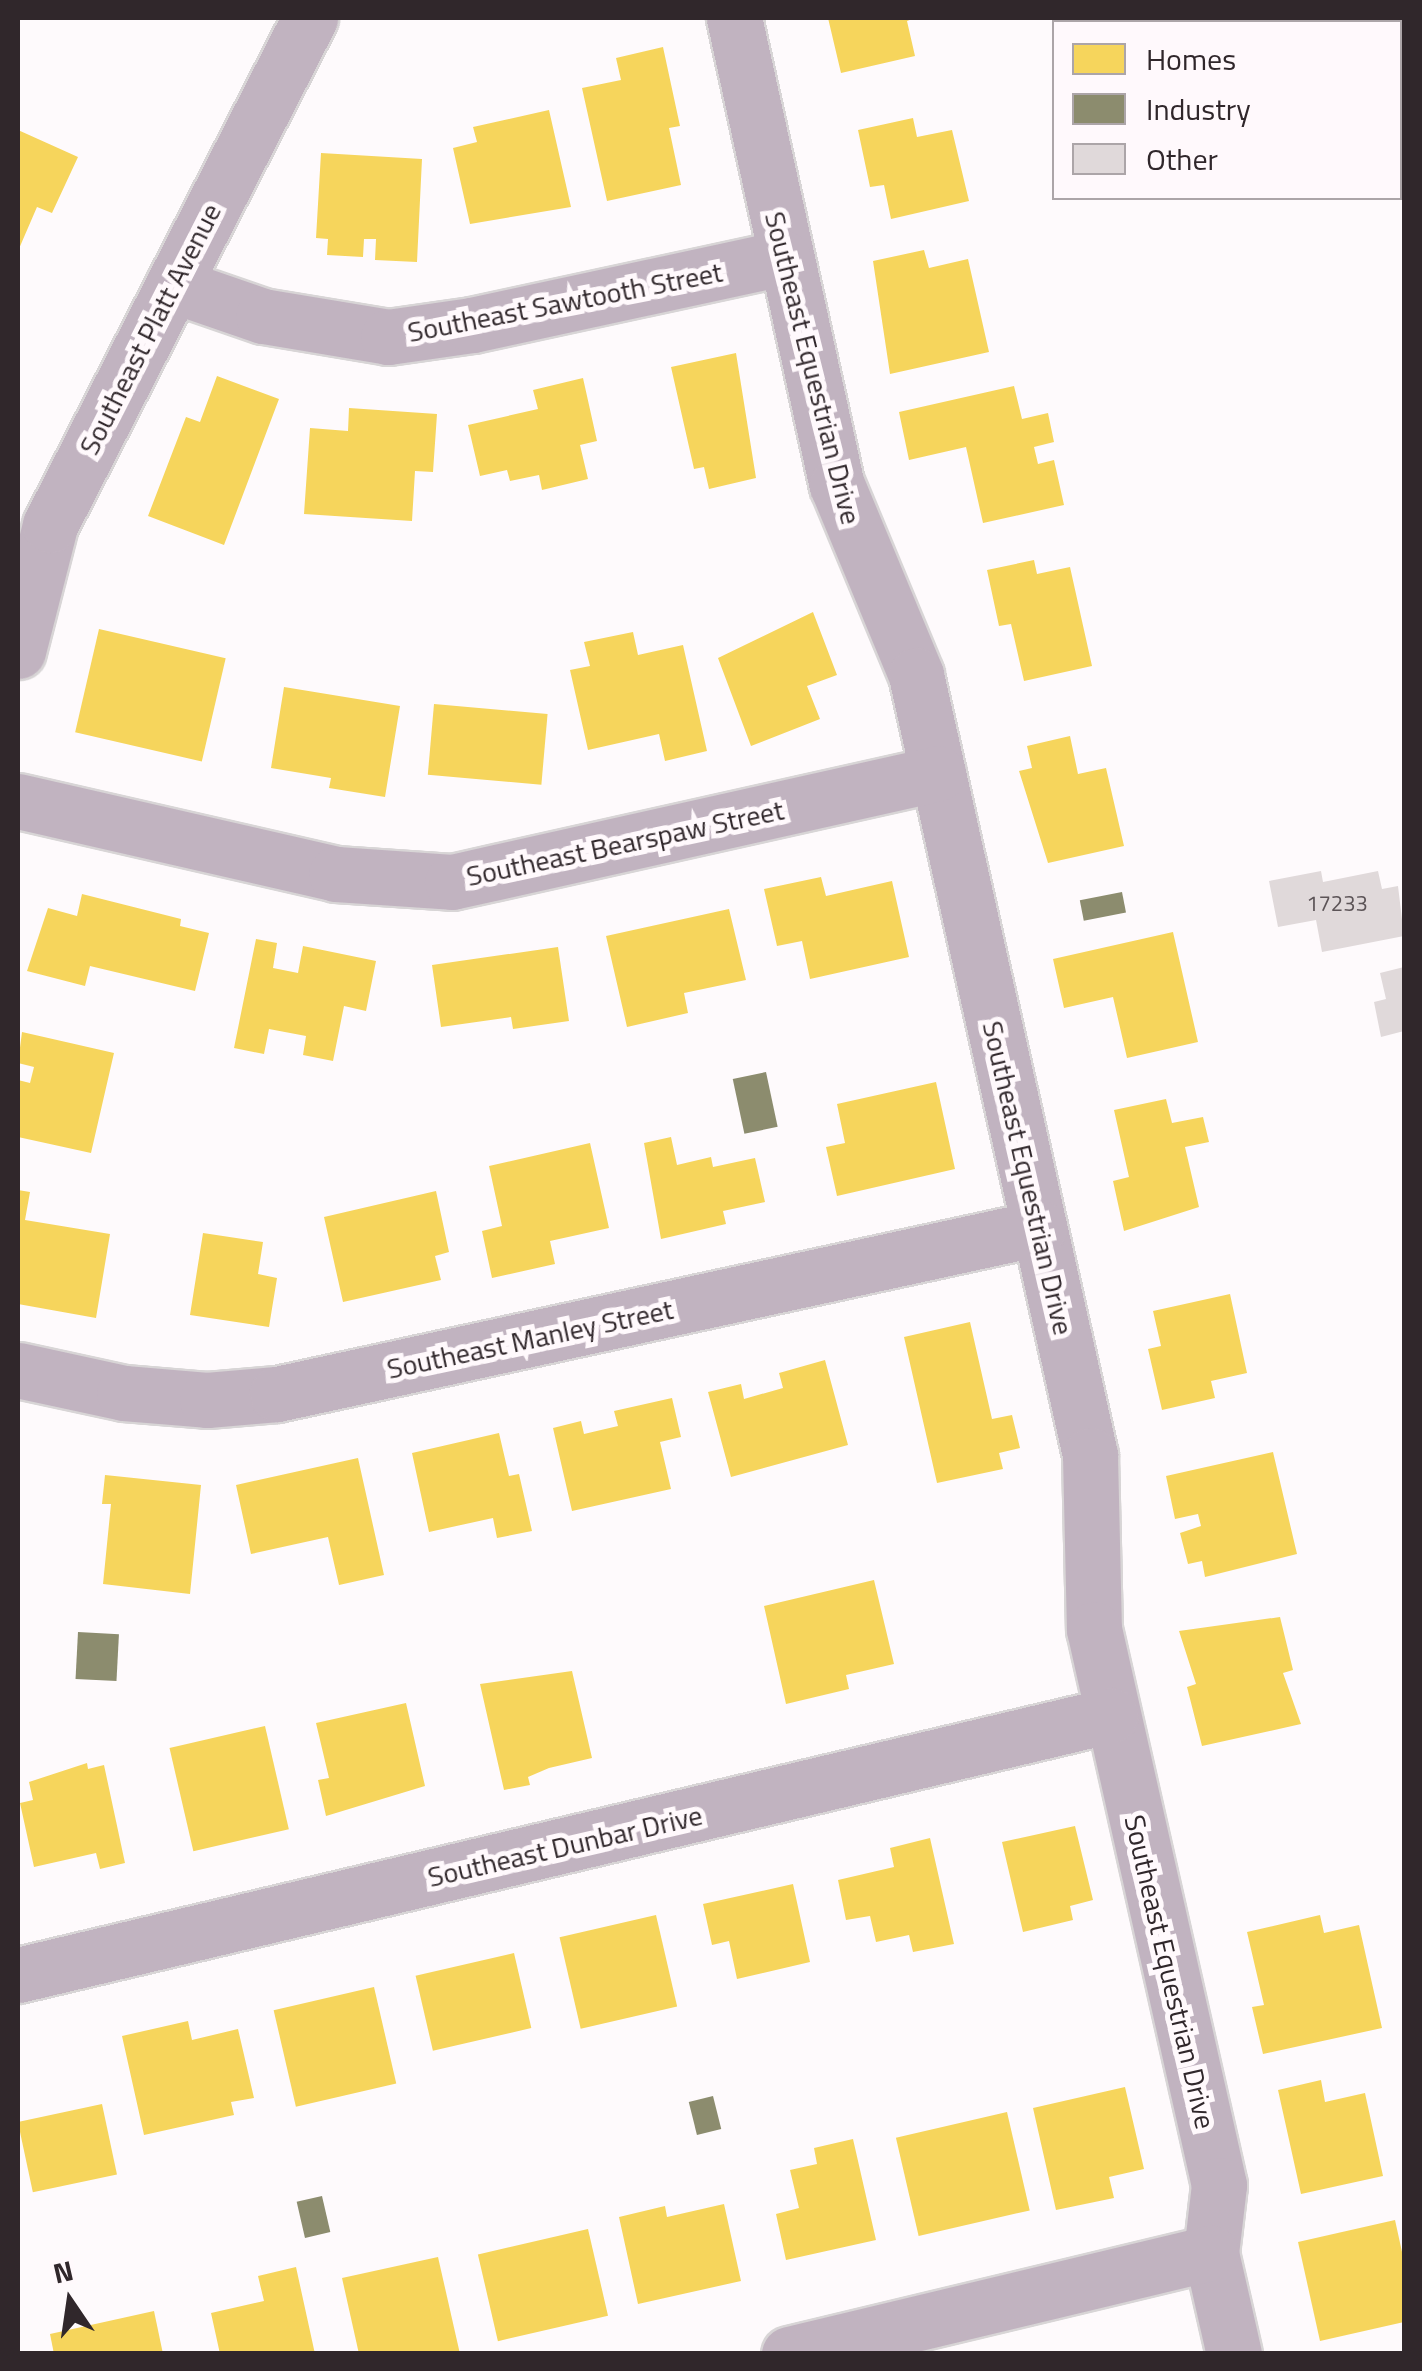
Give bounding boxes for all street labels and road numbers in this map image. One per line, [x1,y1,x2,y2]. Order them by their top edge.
street label: Southeast Platt Avenue [72,198,228,460]
street label: Southeast Equestrian Drive [758,208,868,528]
street label: Southeast Sawtooth Street [405,255,725,349]
street label: Southeast Bearspaw Street [463,793,787,893]
street label: Southeast Equestrian Drive [976,1018,1080,1338]
street label: Southeast Manley Street [384,1292,676,1386]
street label: Southeast Dunbar Drive [424,1798,706,1894]
street label: Southeast Equestrian Drive [1118,1812,1222,2132]

